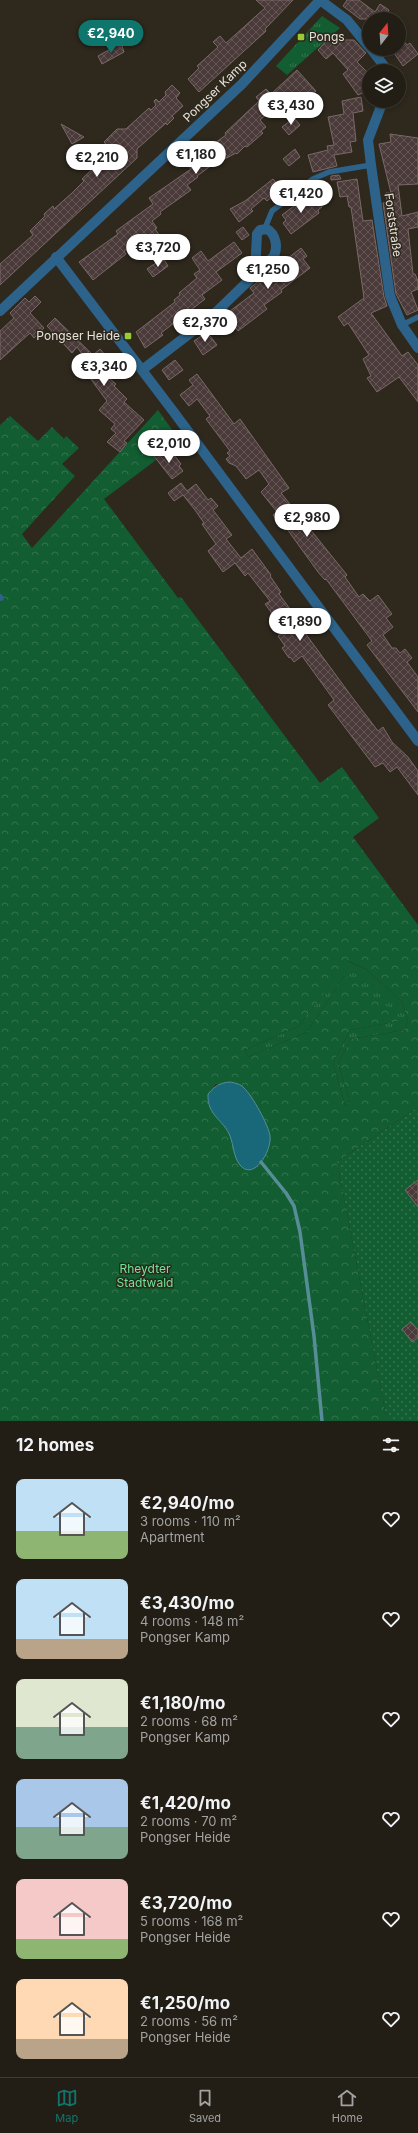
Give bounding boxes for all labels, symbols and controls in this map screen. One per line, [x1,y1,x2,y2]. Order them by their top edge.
north arrow [362,12,406,56]
map controls [362,12,406,108]
pin: €2,940 [78,20,144,54]
text: €2,940 [87,25,135,41]
place label: Pongs [309,29,345,44]
marker: Pongs [296,32,306,42]
street label: Pongser Kamp [180,56,250,125]
button: layers [362,64,406,108]
pin: €3,430 [258,92,324,126]
text: €3,430 [267,97,315,113]
pin: €1,180 [163,141,229,175]
pin: €2,210 [64,144,130,178]
text: €1,180 [176,146,216,162]
text: €2,210 [75,149,119,165]
pin: €1,420 [268,180,334,214]
text: €1,420 [279,185,323,201]
street label: Forststraße [382,192,405,258]
pin: €3,720 [125,234,191,268]
text: €3,720 [135,239,181,255]
pin: €1,250 [235,256,301,290]
text: €1,250 [246,261,290,277]
pin: €2,370 [172,309,238,343]
text: €2,370 [182,314,228,330]
place label: Pongser Heide [36,328,120,343]
marker: Pongser Heide [123,331,133,341]
pin: €3,340 [71,353,137,387]
text: €3,340 [80,358,128,374]
pin: €2,010 [136,430,202,464]
text: €2,010 [147,435,191,451]
pin: €2,980 [274,504,340,538]
text: €2,980 [284,509,330,525]
pin: €1,890 [267,608,333,642]
text: €1,890 [278,613,322,629]
park label: Rheydter Stadtwald [117,1261,173,1290]
icon: filters [380,1434,402,1456]
text: 12 homes [16,1435,94,1455]
text: €2,940/mo [140,1493,234,1513]
icon: home [48,1495,96,1543]
icon: heart [380,1508,402,1530]
text: 3 rooms · 110 m² [140,1513,241,1529]
text: Apartment [140,1529,205,1545]
text: €3,430/mo [140,1593,234,1613]
icon: home [48,1595,96,1643]
icon: heart [380,1608,402,1630]
text: 4 rooms · 148 m² [140,1613,244,1629]
text: Pongser Kamp [140,1629,230,1645]
text: €1,180/mo [140,1693,226,1713]
icon: home [48,1695,96,1743]
icon: heart [380,1708,402,1730]
text: 2 rooms · 68 m² [140,1713,238,1729]
text: Pongser Kamp [140,1729,230,1745]
text: €1,420/mo [140,1793,231,1813]
icon: home [48,1795,96,1843]
icon: heart [380,1808,402,1830]
text: 2 rooms · 70 m² [140,1813,237,1829]
text: Pongser Heide [140,1829,231,1845]
text: €3,720/mo [140,1893,232,1913]
icon: home [48,1895,96,1943]
icon: heart [380,1908,402,1930]
text: 5 rooms · 168 m² [140,1913,243,1929]
text: Pongser Heide [140,1929,231,1945]
text: €1,250/mo [140,1993,230,2013]
icon: home [48,1995,96,2043]
icon: heart [380,2008,402,2030]
text: 2 rooms · 56 m² [140,2013,238,2029]
text: Pongser Heide [140,2029,231,2045]
tab: Map [55,2087,78,2125]
tab: Saved [189,2087,221,2125]
tab: Home [332,2087,363,2125]

